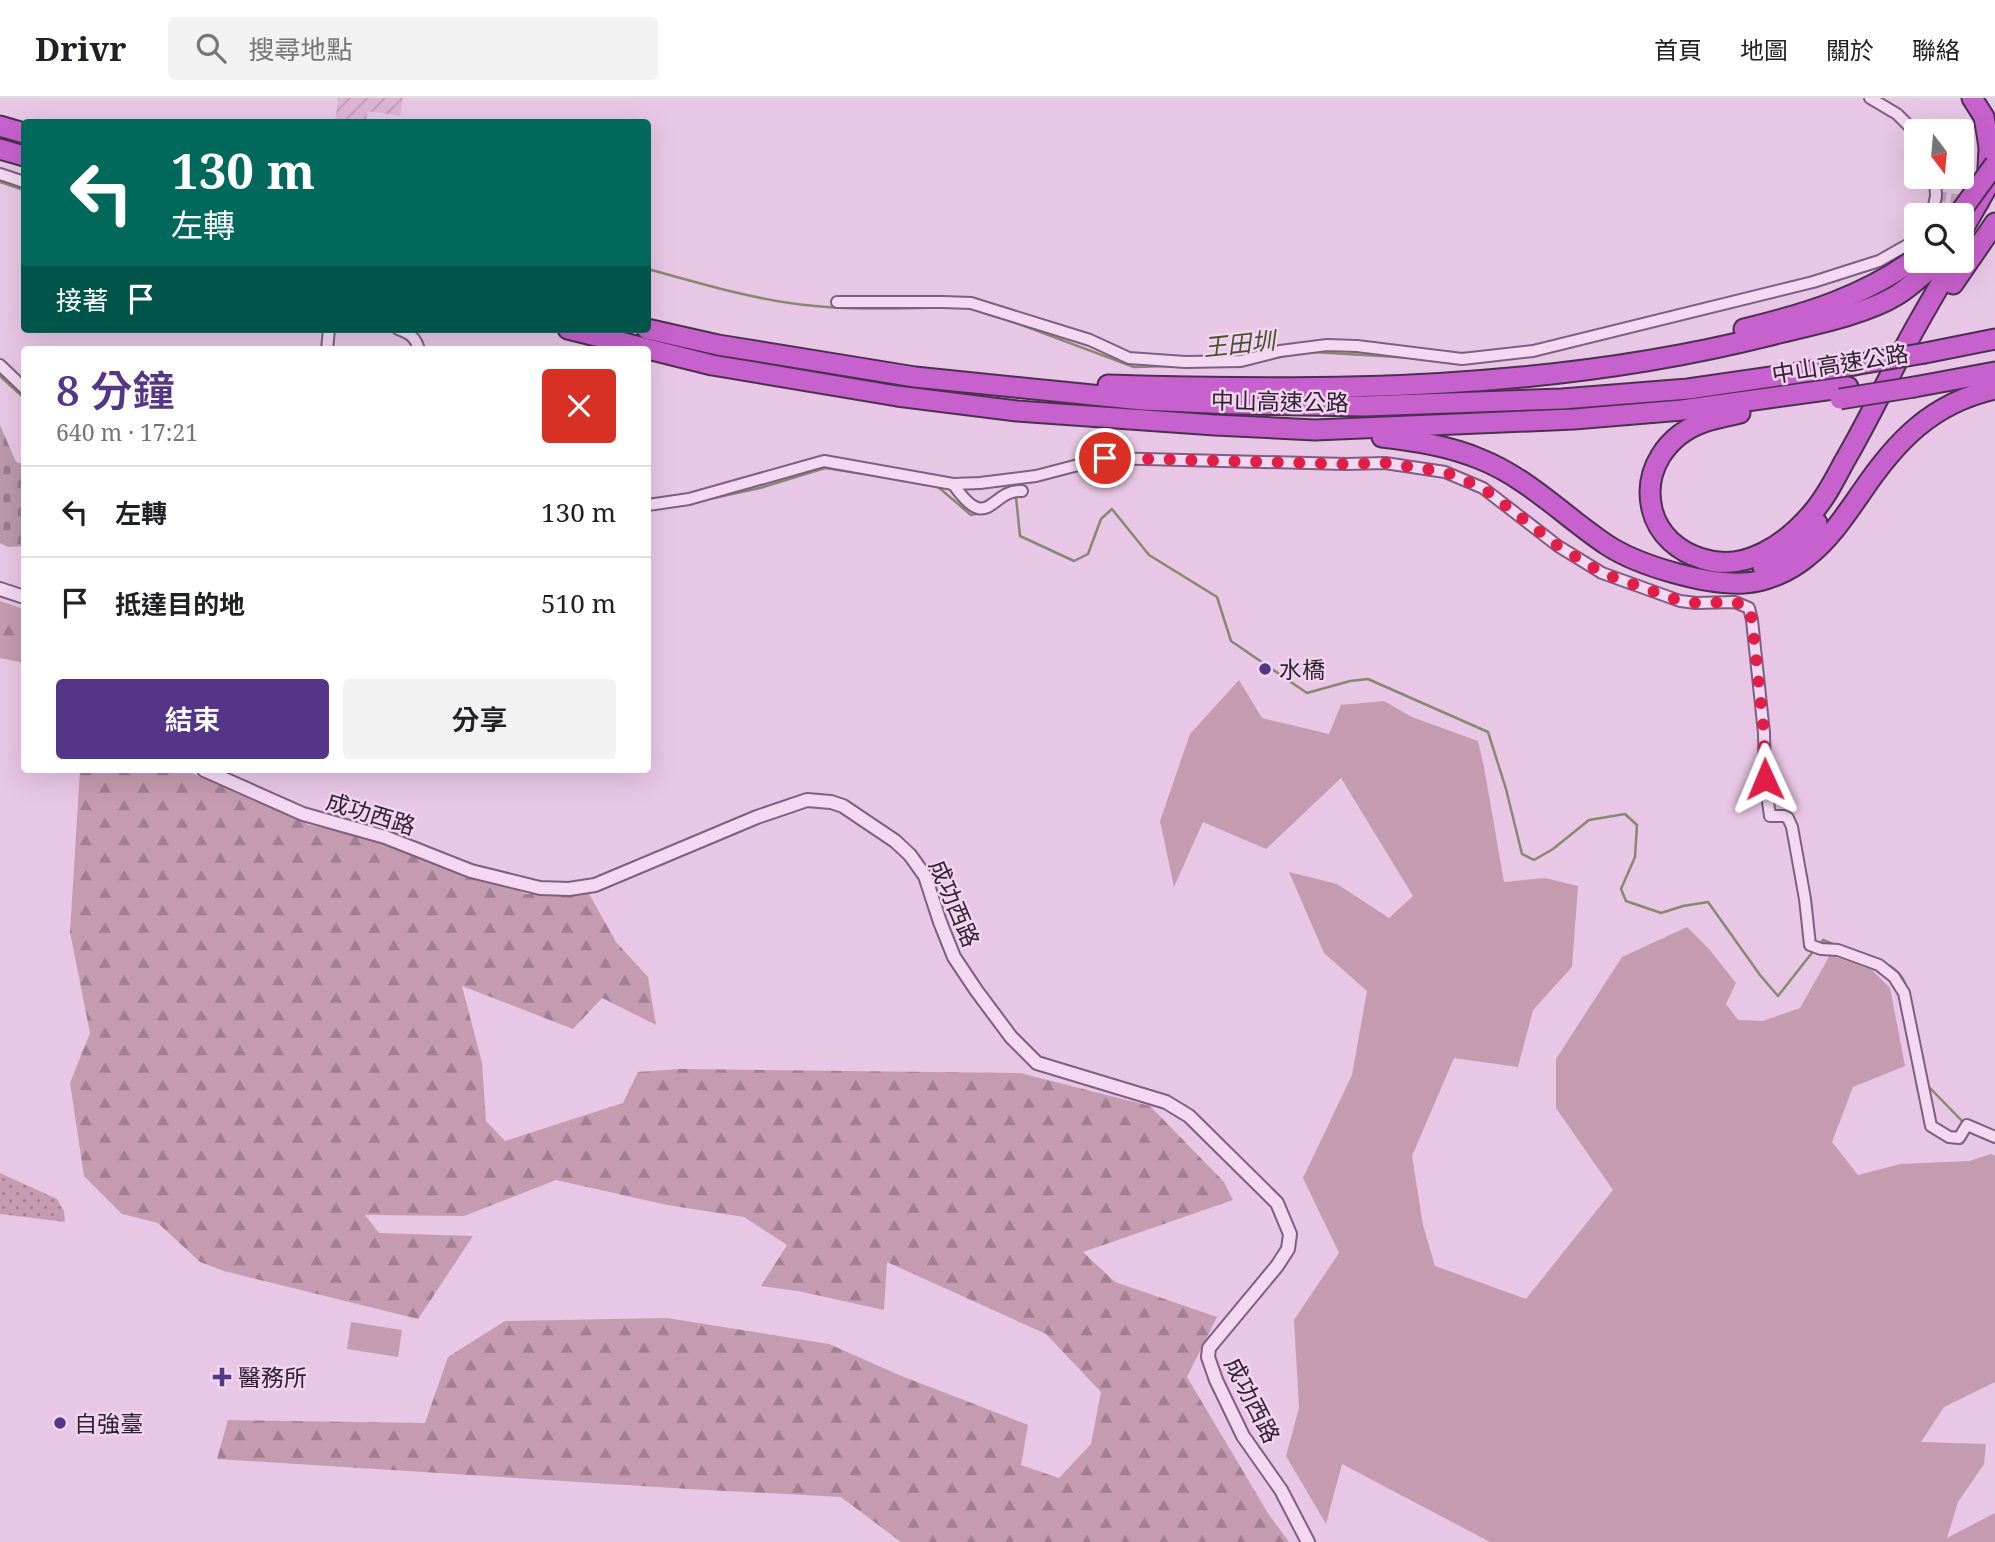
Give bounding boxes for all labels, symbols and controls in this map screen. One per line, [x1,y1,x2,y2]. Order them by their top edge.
search box [168,17,658,80]
text: Drivr [35,26,126,71]
icon: search [192,29,230,67]
text: 搜尋地點 [248,31,352,67]
text: 首頁 [1654,33,1702,66]
text: 地圖 [1740,33,1788,66]
text: 關於 [1826,33,1874,66]
text: 聯絡 [1912,33,1960,66]
north arrow [1904,119,1974,189]
map controls [1904,119,1974,273]
text: 130 m [171,137,315,203]
icon: left [56,147,147,238]
text: 左轉 [171,203,235,246]
button: search [1904,203,1974,273]
icon: arrive [122,280,160,318]
text: 接著 [56,282,108,318]
water label: 王田圳 [1201,323,1280,363]
street label: 中山高速公路 [1769,336,1911,390]
text: 8 分鐘 [56,361,175,418]
button: close [542,369,616,443]
street label: 中山高速公路 [1211,384,1349,418]
text: 640 m · 17:21 [56,416,198,448]
pin [1075,428,1135,488]
icon: arrive [1086,439,1124,477]
icon: left [56,493,94,531]
text: 130 m [541,494,616,530]
text: 左轉 [115,495,167,531]
icon: arrive [56,584,94,622]
text: 510 m [541,585,616,621]
text: 抵達目的地 [115,586,245,622]
place label: 水橋 [1279,653,1325,685]
marker: 水橋 [1257,661,1273,677]
button: 結束 [56,679,329,759]
button: 分享 [343,679,616,759]
position arrow [1728,742,1802,816]
street label: 成功西路 [322,784,420,842]
street label: 成功西路 [922,854,988,952]
street label: 成功西路 [1218,1352,1288,1448]
place label: 醫務所 [238,1361,307,1393]
marker: 醫務所 [212,1367,232,1387]
place label: 自強臺 [74,1407,143,1439]
marker: 自強臺 [52,1415,68,1431]

